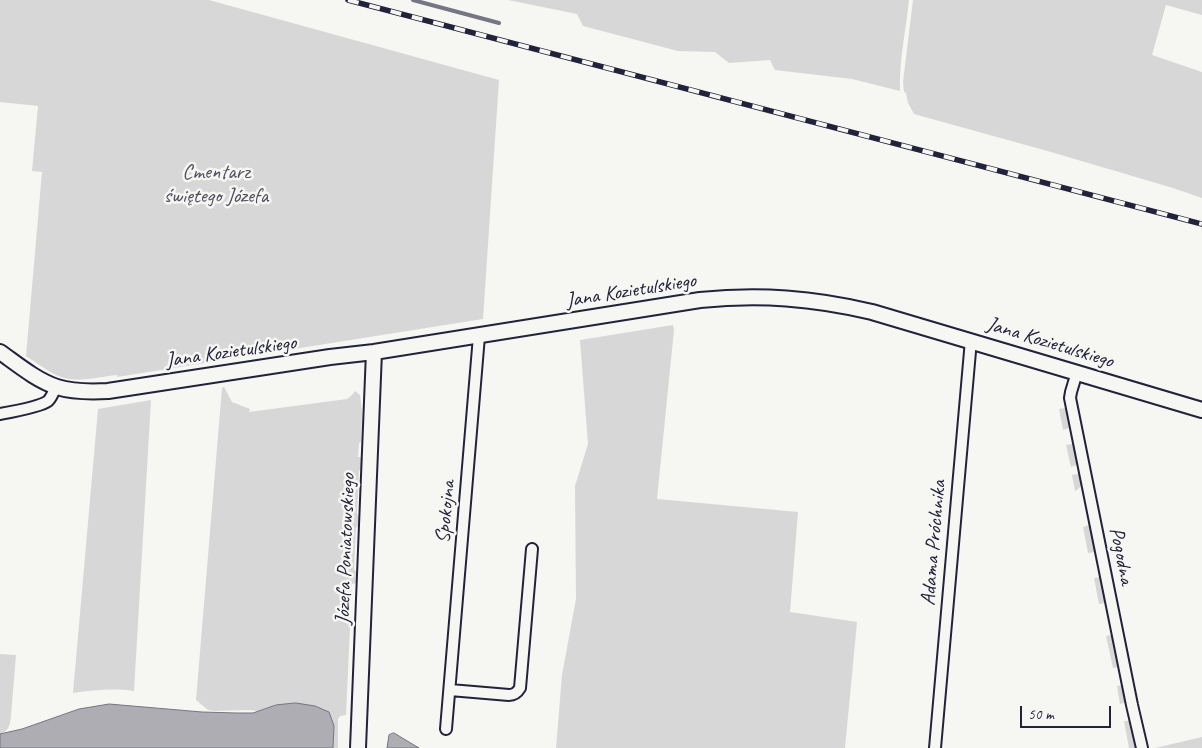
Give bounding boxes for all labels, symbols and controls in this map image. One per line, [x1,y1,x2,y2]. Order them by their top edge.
park label: Cmentarz świętego Józefa [164,159,268,209]
street label: Jana Kozietulskiego [564,268,698,314]
street label: Jana Kozietulskiego [984,312,1116,374]
street label: Jana Kozietulskiego [164,330,298,374]
street label: Józefa Poniatowskiego [331,473,361,625]
street label: Adama Próchnika [916,479,952,607]
street label: Spokojna [431,480,461,544]
street label: Pogodna [1103,525,1139,587]
scale bar [1022,696,1113,728]
text: 50 m [1028,705,1054,724]

